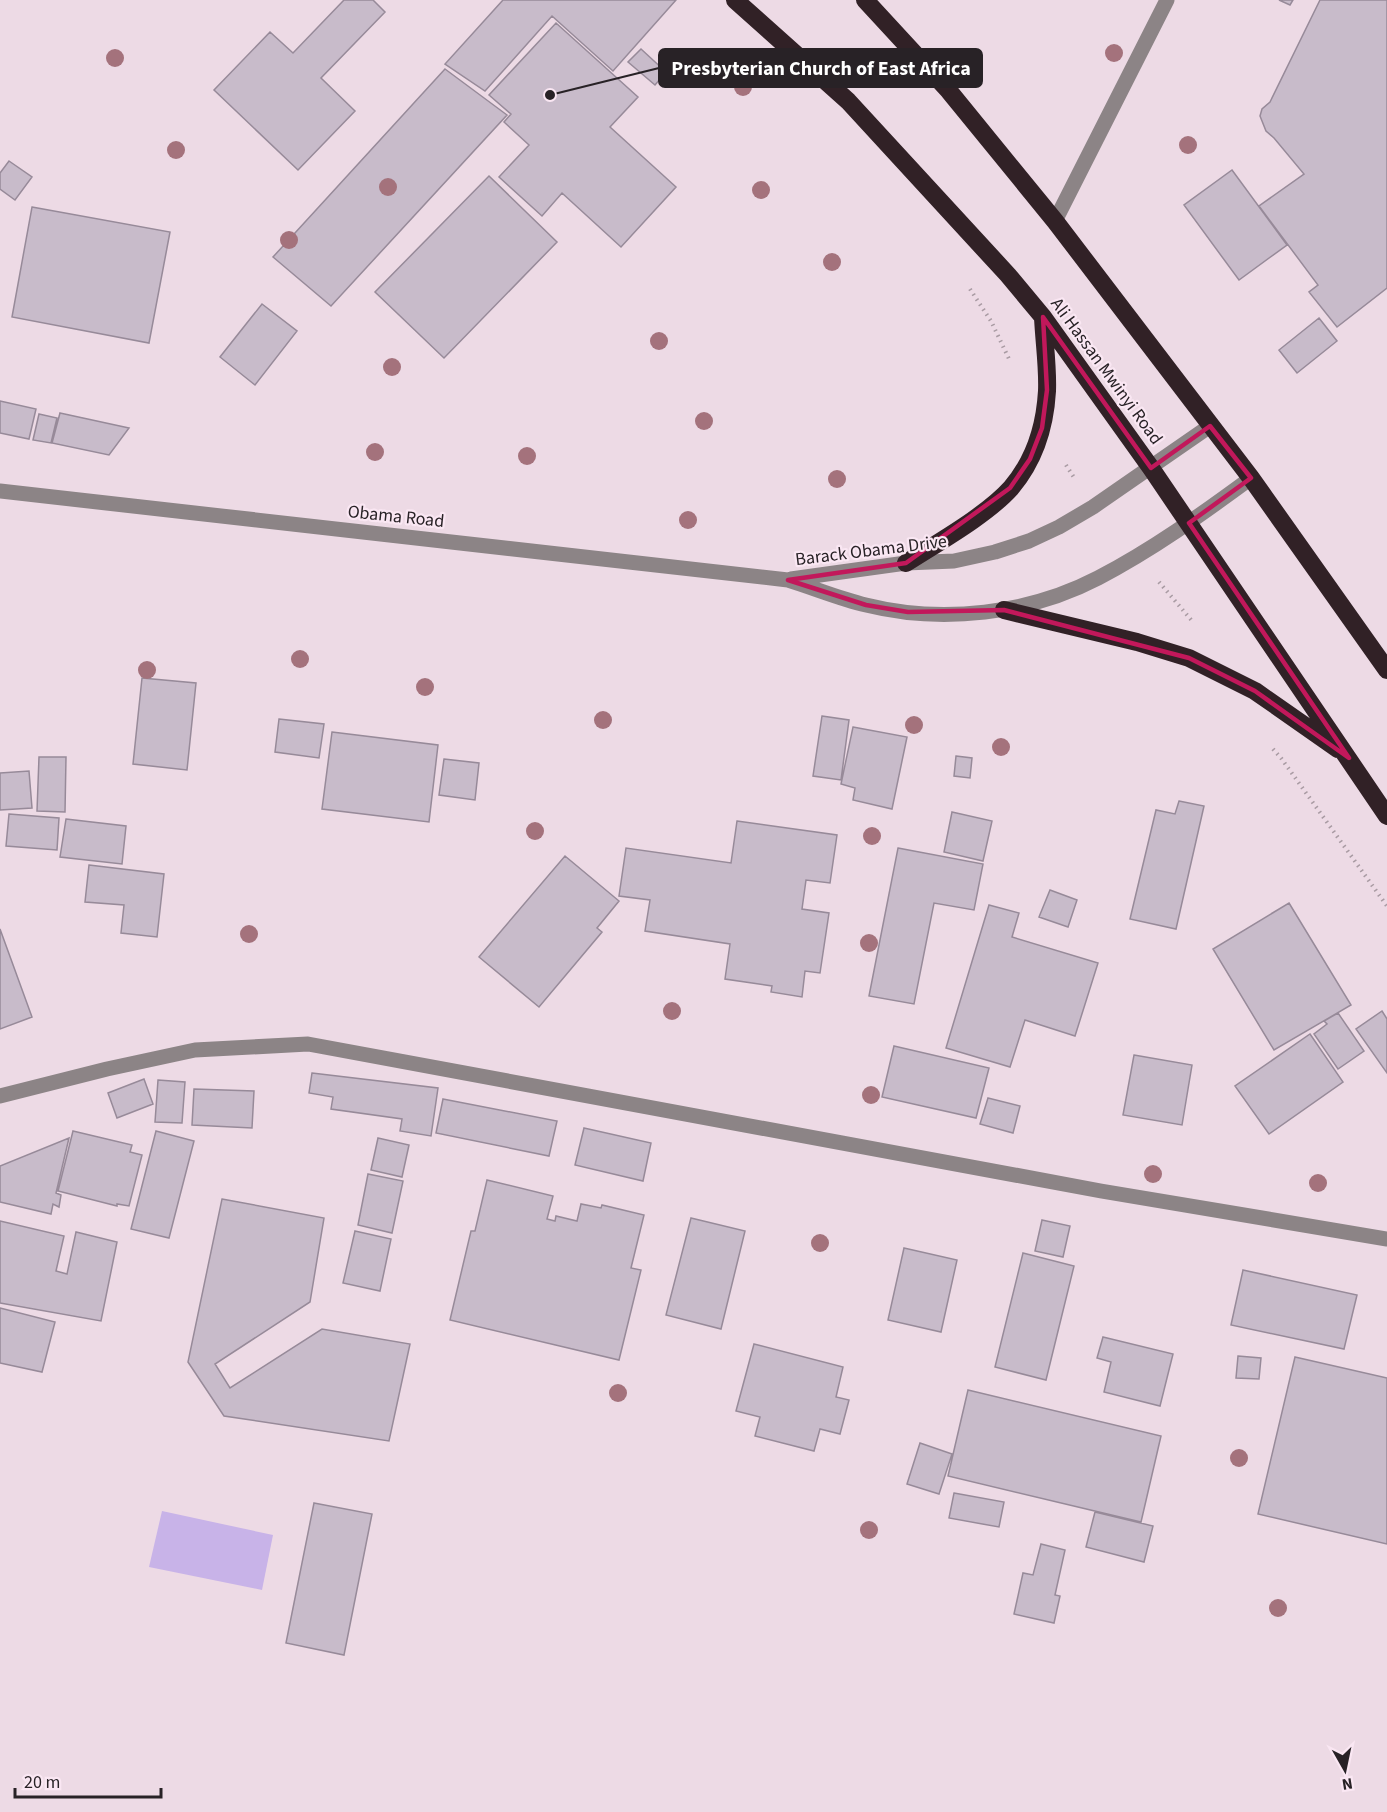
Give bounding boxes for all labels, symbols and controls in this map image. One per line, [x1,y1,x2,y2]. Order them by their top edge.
callout: Presbyterian Church of East Africa [659,49,982,87]
text: Presbyterian Church of East Africa [671,55,971,83]
street label: Ali Hassan Mwinyi Road [1045,293,1168,450]
street label: Obama Road [346,499,445,534]
street label: Barack Obama Drive [794,529,948,572]
north arrow [1315,1740,1375,1800]
scale bar [15,1761,160,1799]
text: 20 m [24,1770,60,1795]
text: N [1340,1772,1354,1796]

